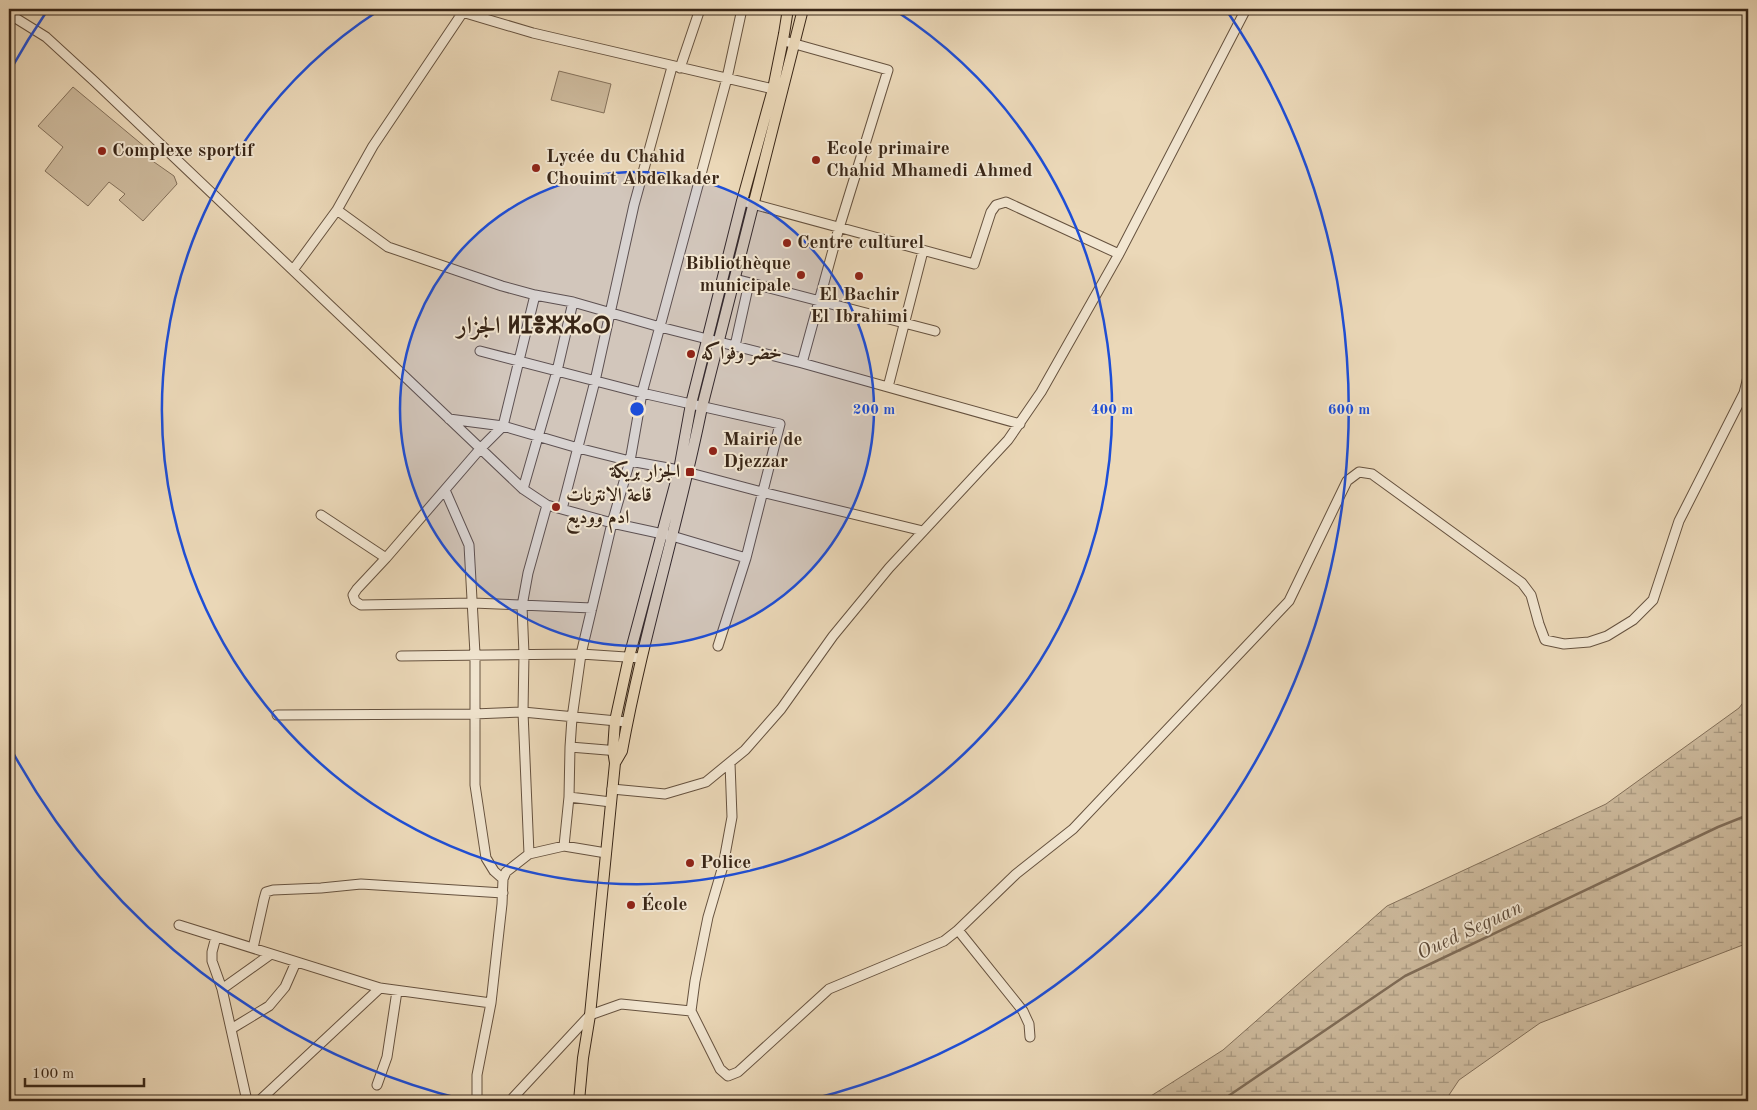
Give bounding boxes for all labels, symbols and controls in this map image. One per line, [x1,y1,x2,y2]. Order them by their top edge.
place label: Ecole primaire Chahid Mhamedi Ahmed [826,140,1033,181]
place label: Complexe sportif [112,142,255,161]
marker: Complexe sportif [96,145,108,157]
place label: Lycée du Chahid Chouimt Abdelkader [546,148,719,189]
marker: Ecole primaire Chahid Mhamedi Ahmed [810,154,822,166]
marker: Lycée du Chahid Chouimt Abdelkader [530,162,542,174]
place label: Centre culturel [797,234,924,253]
marker: Centre culturel [781,237,793,249]
place label: Bibliothèque municipale [685,255,791,296]
marker: Bibliothèque municipale [795,269,807,281]
marker: El Bachir El Ibrahimi [853,270,865,282]
place label: El Bachir El Ibrahimi [810,286,908,327]
district label: الجزار ⵍⵊⴻⵣⵣⴰⵔ [454,315,611,340]
place label: خضر وفواكه [701,341,782,365]
marker: خضر وفواكه [685,348,697,360]
centre of rings [628,400,646,418]
text: 200 m [853,403,895,418]
text: 400 m [1091,403,1133,418]
text: 600 m [1328,403,1370,418]
place label: Mairie de Djezzar [723,431,803,472]
marker: Mairie de Djezzar [707,445,719,457]
place label: الجزار بريكة [609,461,680,483]
marker: الجزار بريكة [684,466,696,478]
place label: قاعة الانترنات ادم ووديع [566,485,652,534]
marker: قاعة الانترنات ادم ووديع [550,501,562,513]
place label: Police [700,854,751,873]
marker: Police [684,857,696,869]
place label: École [641,892,687,915]
water label: Oued Seguan [1414,898,1526,964]
marker: École [625,899,637,911]
scale bar [25,1055,144,1087]
text: 100 m [32,1067,74,1082]

